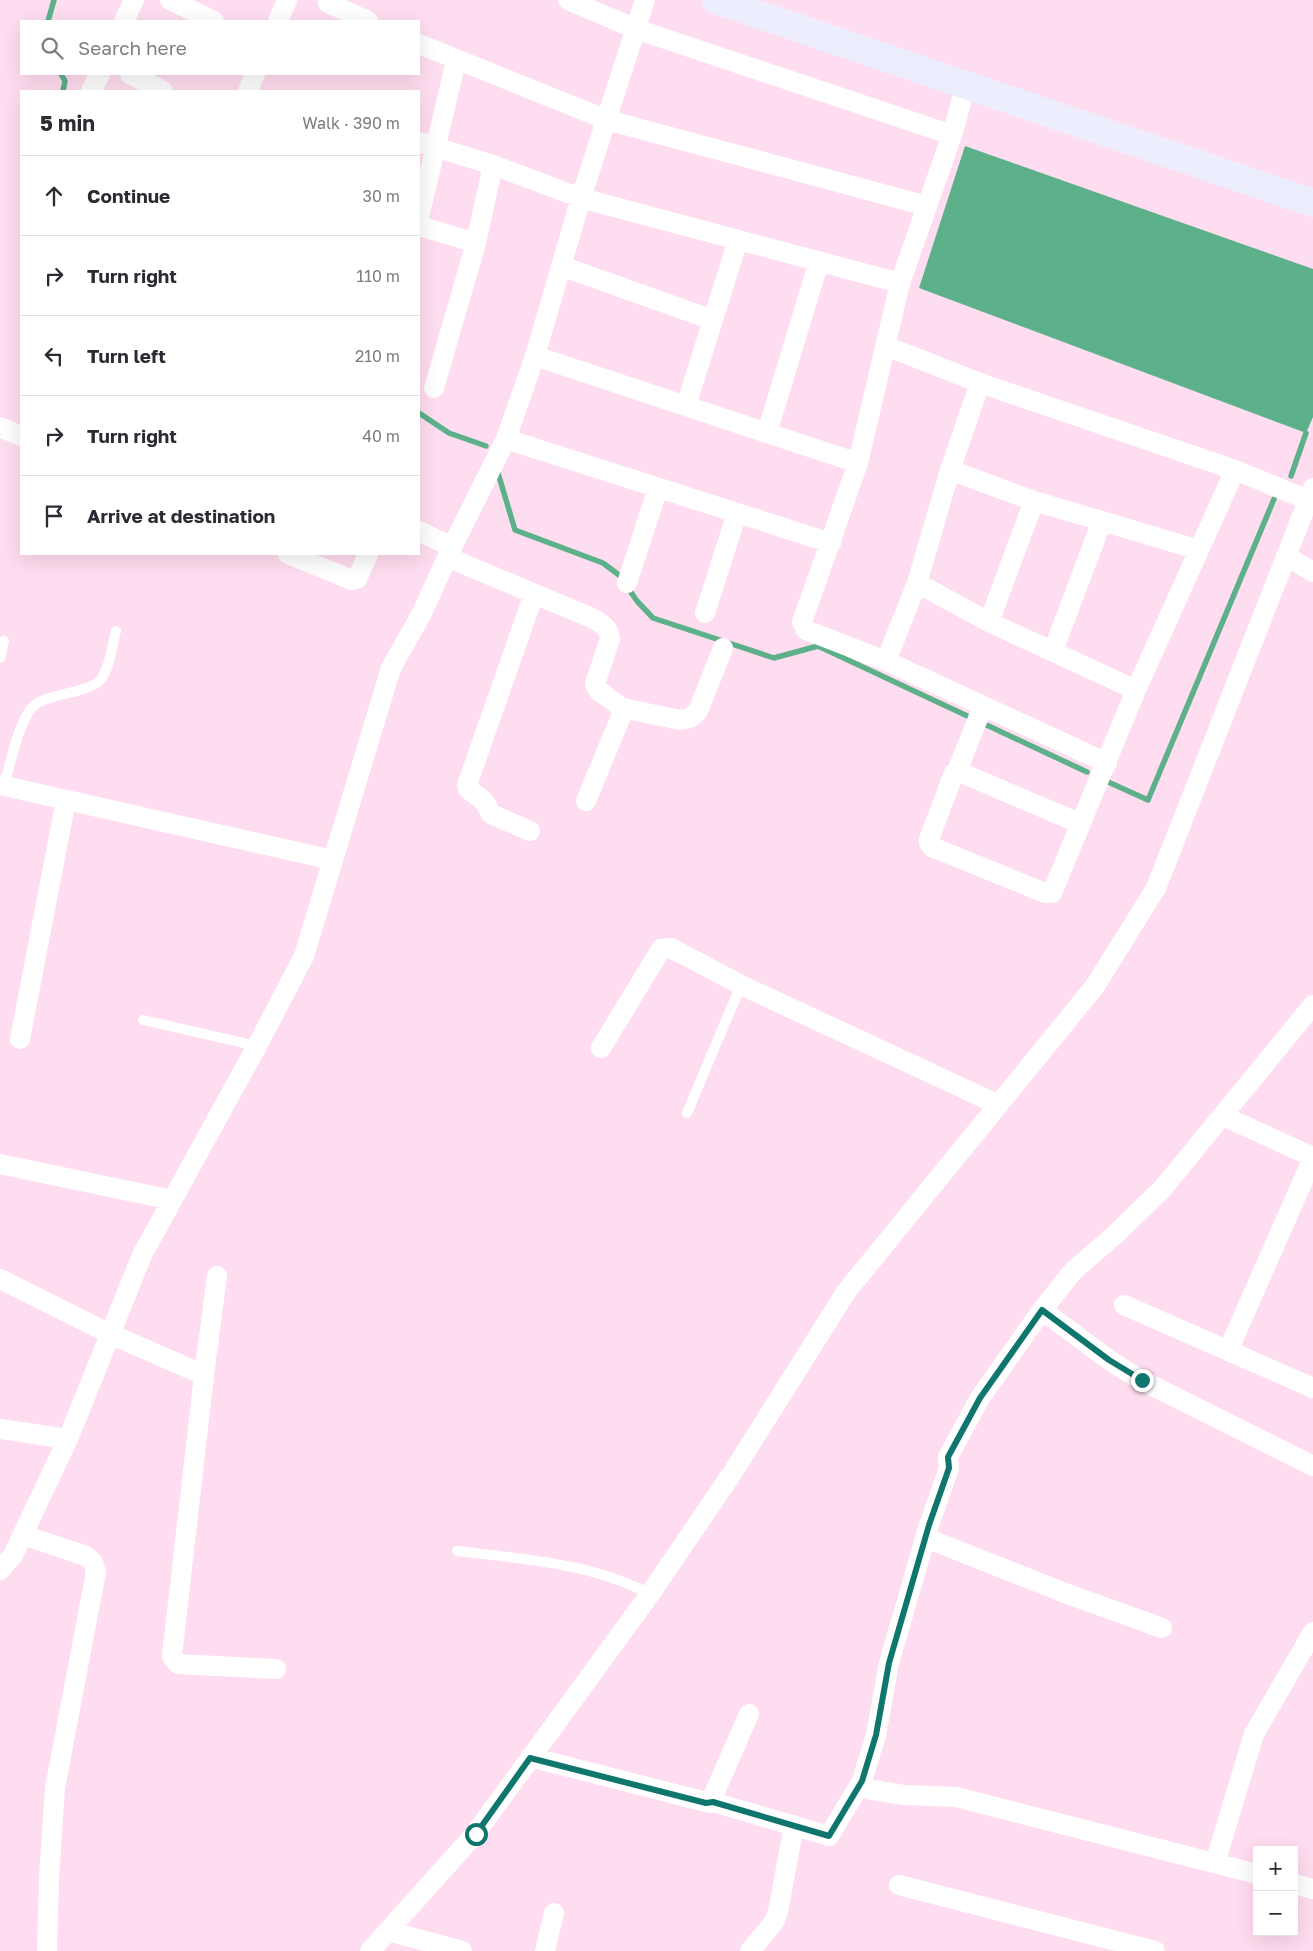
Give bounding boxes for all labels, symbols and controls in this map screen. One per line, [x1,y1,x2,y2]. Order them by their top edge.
search box [20,20,420,75]
icon: search [38,34,66,62]
text: Search here [78,36,187,59]
text: 5 min [40,110,95,136]
text: Walk · 390 m [302,113,400,133]
icon: ahead [40,182,68,210]
text: Continue [87,184,170,207]
text: 30 m [363,186,400,206]
icon: right [40,262,68,290]
text: Turn right [87,264,177,287]
text: 110 m [356,266,400,286]
icon: left [40,342,68,370]
text: Turn left [87,344,166,367]
text: 210 m [355,346,400,366]
icon: right [40,422,68,450]
text: Turn right [87,424,177,447]
text: 40 m [362,426,400,446]
icon: arrive [40,502,68,530]
text: Arrive at destination [87,504,275,527]
route end [1131,1369,1154,1392]
route start [465,1823,488,1846]
map controls [1253,1846,1298,1936]
button: + [1253,1846,1298,1891]
button: − [1253,1891,1298,1936]

